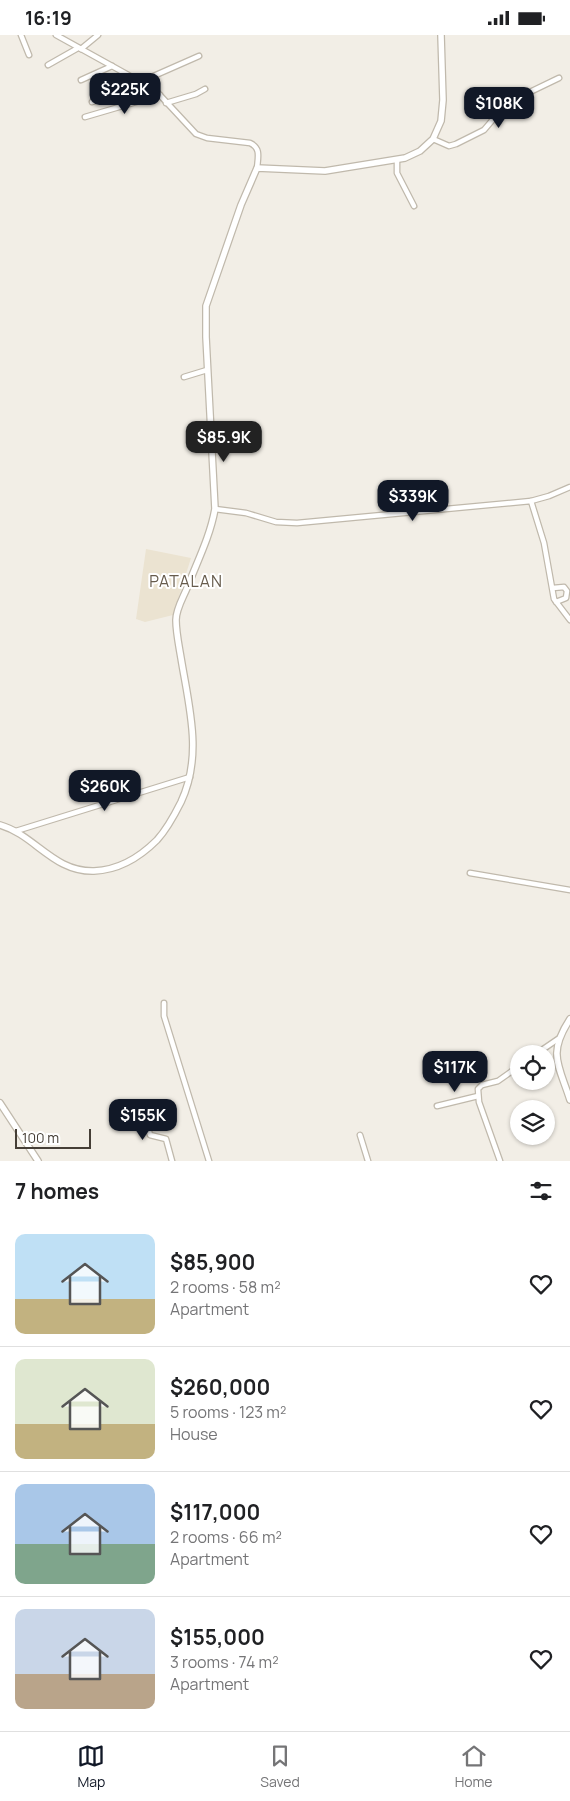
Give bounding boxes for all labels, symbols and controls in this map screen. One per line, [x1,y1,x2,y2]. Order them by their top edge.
text: 16:19 [25,5,72,31]
pin: $225K [90,73,160,115]
text: $225K [101,78,149,100]
pin: $108K [464,87,534,129]
text: $108K [475,92,523,114]
pin: $85.9K [183,421,265,463]
text: $85.9K [197,426,251,448]
pin: $339K [378,479,448,522]
text: $339K [389,485,437,507]
district label: PATALAN [149,570,223,592]
pin: $260K [70,769,140,812]
text: $260K [80,775,130,797]
map controls [510,1045,555,1145]
button: locate [510,1045,555,1090]
pin: $117K [420,1051,490,1093]
text: $117K [434,1056,476,1078]
pin: $155K [108,1099,178,1141]
button: layers [510,1100,555,1145]
text: $155K [120,1104,166,1126]
scale bar [15,1126,91,1149]
text: 100 m [22,1128,59,1147]
text: 7 homes [15,1177,99,1205]
icon: filters [527,1177,555,1205]
text: $85,900 [170,1248,255,1276]
icon: home [55,1254,115,1314]
icon: heart [527,1270,555,1298]
text: 2 rooms · 58 m² [170,1276,281,1298]
text: Apartment [170,1298,249,1320]
text: $260,000 [170,1373,270,1401]
icon: home [55,1379,115,1439]
icon: heart [527,1395,555,1423]
text: 5 rooms · 123 m² [170,1401,286,1423]
text: House [170,1423,218,1445]
text: $117,000 [170,1498,260,1526]
icon: home [55,1504,115,1564]
icon: heart [527,1520,555,1548]
text: 2 rooms · 66 m² [170,1526,282,1548]
text: Apartment [170,1548,249,1570]
text: $155,000 [170,1623,265,1651]
icon: home [55,1629,115,1689]
icon: heart [527,1645,555,1673]
text: 3 rooms · 74 m² [170,1651,279,1673]
text: Apartment [170,1673,249,1695]
tab: Map [77,1742,105,1791]
tab: Saved [260,1742,300,1791]
tab: Home [455,1742,493,1791]

